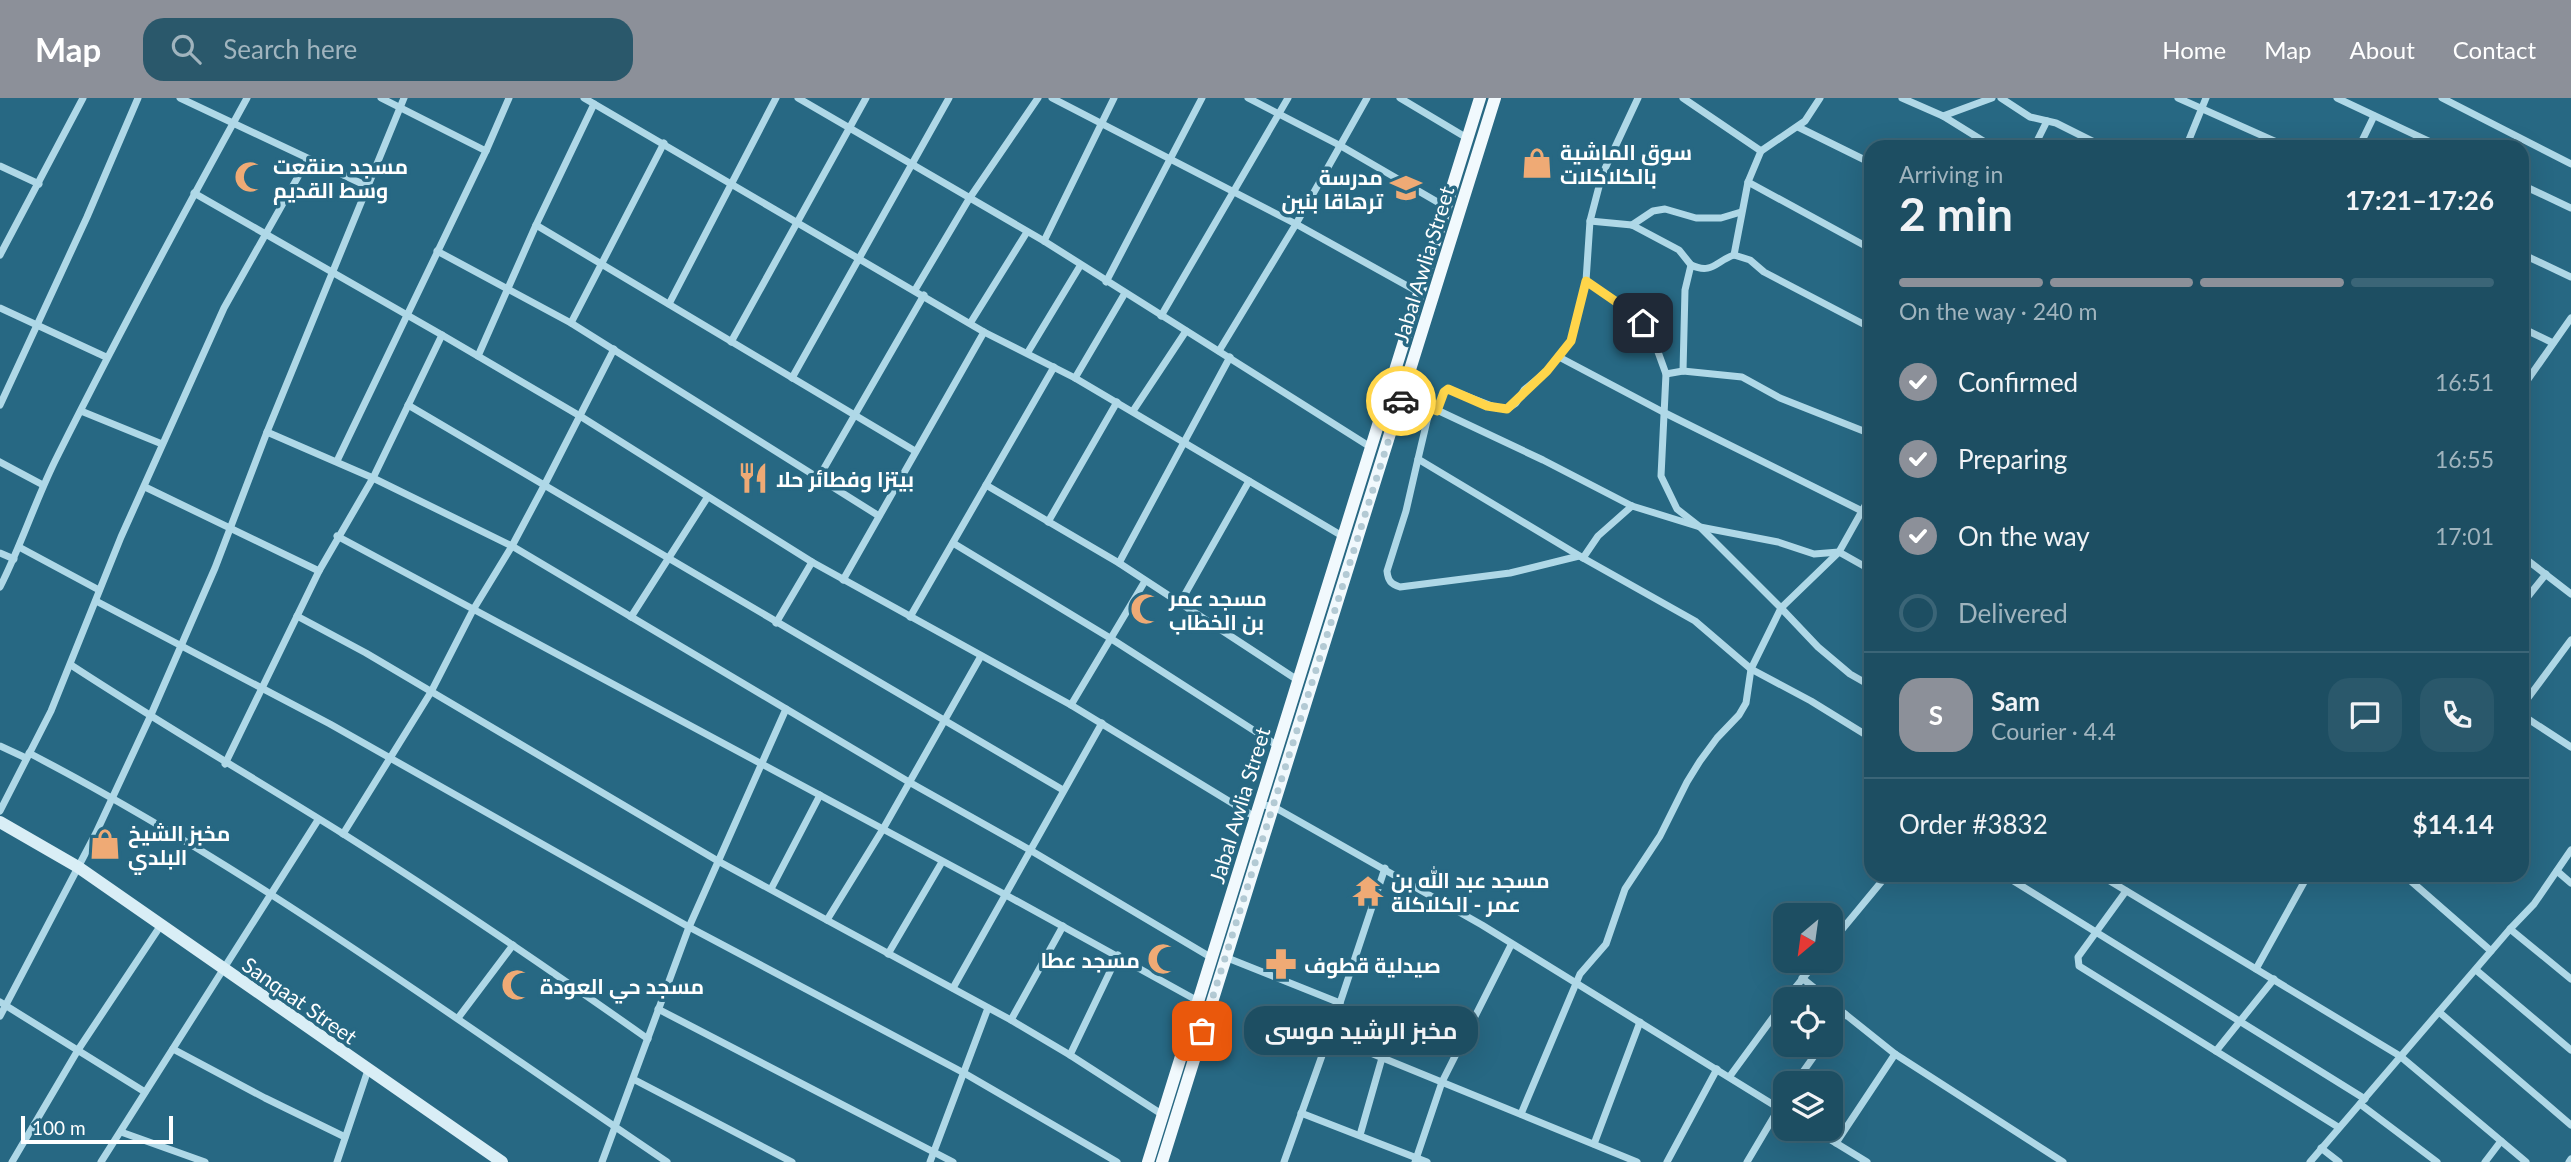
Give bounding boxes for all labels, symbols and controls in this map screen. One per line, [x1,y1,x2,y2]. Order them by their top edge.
search box [143,18,633,81]
text: Map [35,29,101,69]
icon: search [167,30,205,68]
text: Search here [223,33,357,65]
text: Home [2162,35,2226,64]
text: Map [2264,35,2312,64]
text: About [2350,35,2415,64]
text: Contact [2453,35,2536,64]
place label: سوق الماشية بالكلاكلات [1560,139,1692,189]
shop icon: سوق الماشية بالكلاكلات [1520,146,1554,180]
place label: مسجد صنقعت وسط القديم [273,153,408,205]
mosque icon: مسجد صنقعت وسط القديم [233,160,267,194]
text: Arriving in [1899,160,2003,188]
place label: مدرسة ترهاقا بنين [1282,164,1384,214]
school or university icon: مدرسة ترهاقا بنين [1389,171,1423,205]
street label: Jabal Awlia Street [1387,182,1459,345]
text: 17:21–17:26 [2345,184,2494,216]
text: 2 min [1899,186,2013,241]
pin [1613,293,1673,353]
text: On the way · 240 m [1899,297,2098,325]
icon: home [1624,304,1662,342]
icon: check [1899,363,1937,401]
courier [1366,366,1436,436]
text: Confirmed [1958,366,2078,398]
text: 16:51 [2435,368,2494,396]
icon: car [1382,382,1420,420]
icon: check [1899,440,1937,478]
text: Preparing [1958,443,2067,475]
text: 16:55 [2435,445,2494,473]
restaurant icon: بيتزا وفطائر حلا [736,461,770,495]
place label: بيتزا وفطائر حلا [776,466,914,493]
icon: check [1899,517,1937,555]
text: On the way [1958,520,2090,552]
text: 17:01 [2435,522,2494,550]
place label: مسجد عمر بن الخطاب [1168,585,1267,635]
mosque icon: مسجد عمر بن الخطاب [1129,592,1163,626]
text: Delivered [1958,597,2068,629]
button: chat [2328,678,2402,752]
button: phone [2420,678,2494,752]
text: Sam [1991,685,2040,717]
text: S [1929,699,1943,731]
text: Courier · 4.4 [1991,717,2116,745]
street label: Jabal Awlia Street [1203,723,1275,886]
text: Order #3832 [1899,808,2048,840]
text: $14.14 [2412,808,2494,840]
place label: مخبز الشيخ البلدي [128,820,231,875]
shop icon: مخبز الشيخ البلدي [88,827,122,861]
place label: مسجد عبد الله بن عمر - الكلاكلة [1391,866,1550,917]
temple icon: مسجد عبد الله بن عمر - الكلاكلة [1351,874,1385,908]
north arrow [1773,903,1843,973]
map controls [1773,903,1843,1141]
mosque icon: مسجد عطا [1146,942,1180,976]
place label: مسجد عطا [1040,947,1140,973]
pharmacy icon: صيدلية قطوف [1264,947,1298,981]
street label: Sanqaat Street [238,951,362,1049]
place label: صيدلية قطوف [1304,952,1441,979]
mosque icon: مسجد حي العودة [500,968,534,1002]
place label: مسجد حي العودة [540,973,704,1004]
button: locate [1773,987,1843,1057]
pin [1172,1001,1232,1061]
callout: مخبز الرشيد موسى [1244,1006,1478,1056]
icon: bag [1183,1012,1221,1050]
text: مخبز الرشيد موسى [1265,1016,1457,1044]
button: layers [1773,1071,1843,1141]
scale bar [21,1113,173,1145]
text: 100 m [32,1116,86,1139]

